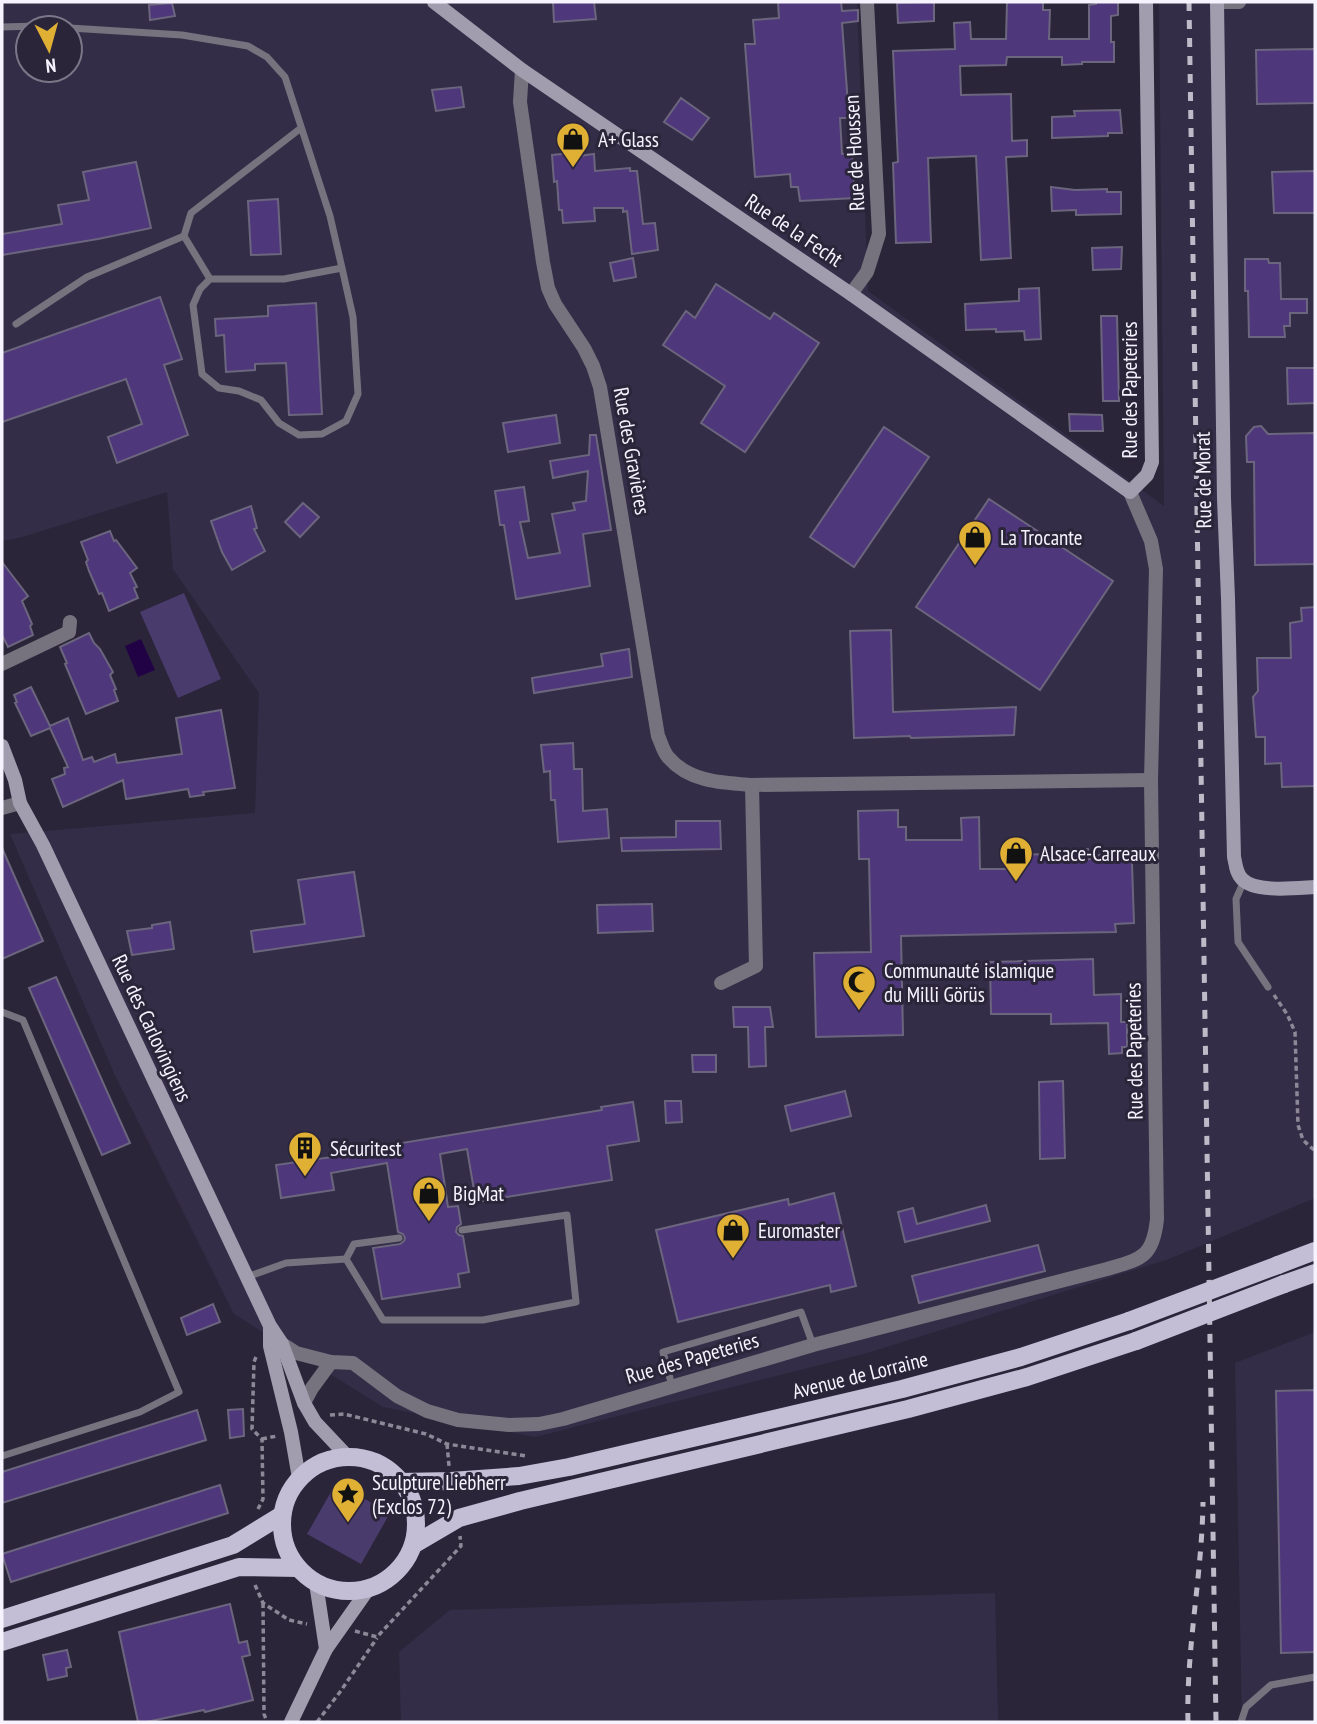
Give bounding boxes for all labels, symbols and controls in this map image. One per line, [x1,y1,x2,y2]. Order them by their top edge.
north arrow [14,14,84,84]
text: N [44,53,57,78]
street label: Rue de Houssen [837,94,871,212]
shop icon: A+ Glass [554,120,592,169]
place label: A+ Glass [598,126,659,153]
street label: Rue de la Fecht [740,188,848,273]
street label: Rue des Papeteries [1116,321,1143,459]
street label: Rue des Gravières [608,385,656,517]
street label: Rue de Morat [1189,431,1217,529]
shop icon: La Trocante [956,518,994,567]
place label: La Trocante [1000,524,1083,551]
shop icon: Alsace-Carreaux [997,834,1035,883]
place label: Alsace-Carreaux [1040,840,1157,867]
street label: Rue des Carlovingiens [106,950,198,1106]
place label: Communauté islamique du Milli Görüs [884,957,1054,1008]
mosque icon: Communauté islamique du Milli Görüs [840,963,878,1012]
street label: Rue des Papeteries [1119,982,1149,1120]
building icon: Sécuritest [286,1129,324,1178]
place label: Sécuritest [330,1135,402,1162]
shop icon: BigMat [410,1174,448,1223]
place label: BigMat [453,1180,504,1207]
shop icon: Euromaster [714,1211,752,1260]
place label: Euromaster [758,1217,840,1244]
street label: Rue des Papeteries [622,1326,762,1390]
street label: Avenue de Lorraine [789,1345,931,1405]
place label: Sculpture Liebherr (Exclos 72) [372,1469,506,1520]
place icon: Sculpture Liebherr (Exclos 72) [329,1475,367,1524]

